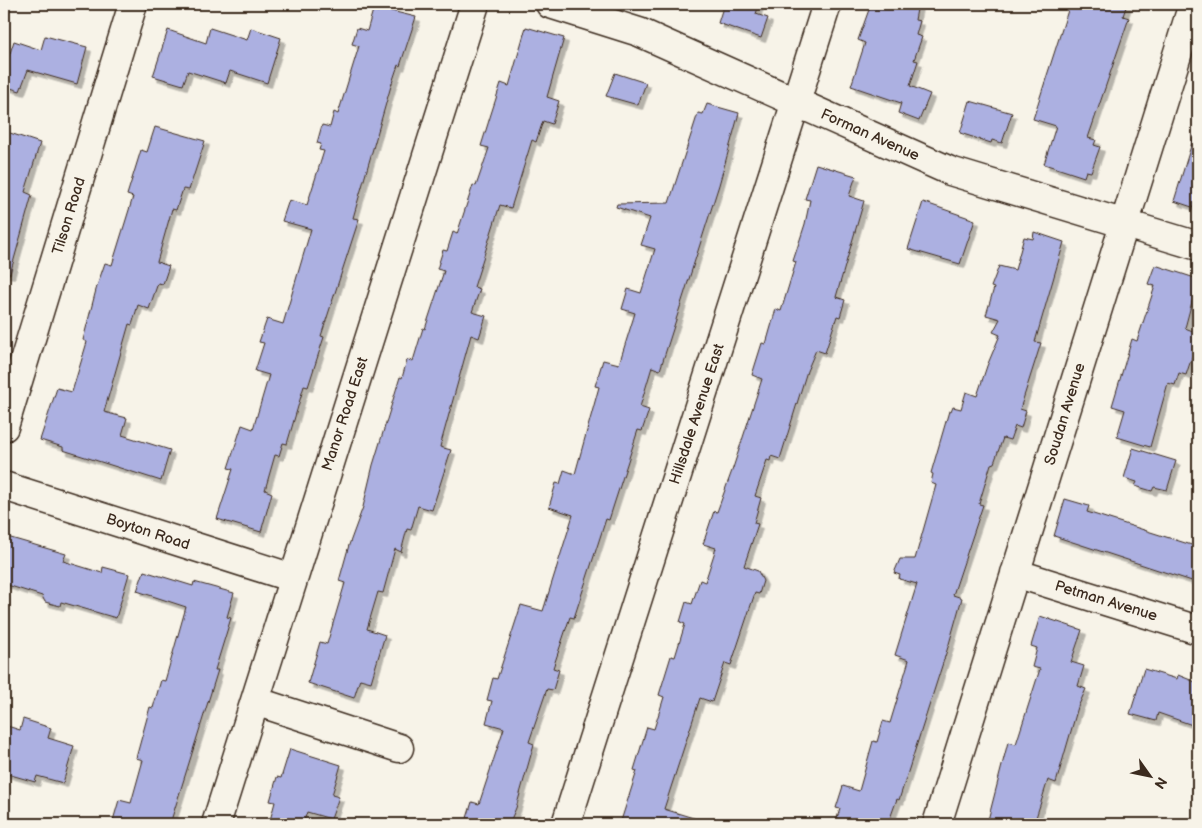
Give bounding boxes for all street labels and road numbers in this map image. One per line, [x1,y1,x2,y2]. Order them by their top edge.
street label: Forman Avenue [818,105,922,165]
street label: Tilson Road [48,175,90,257]
street label: Hillsdale Avenue East [665,341,729,487]
street label: Manor Road East [318,354,372,473]
street label: Soudan Avenue [1040,361,1090,467]
street label: Boyton Road [104,510,192,554]
street label: Petman Avenue [1052,576,1160,626]

